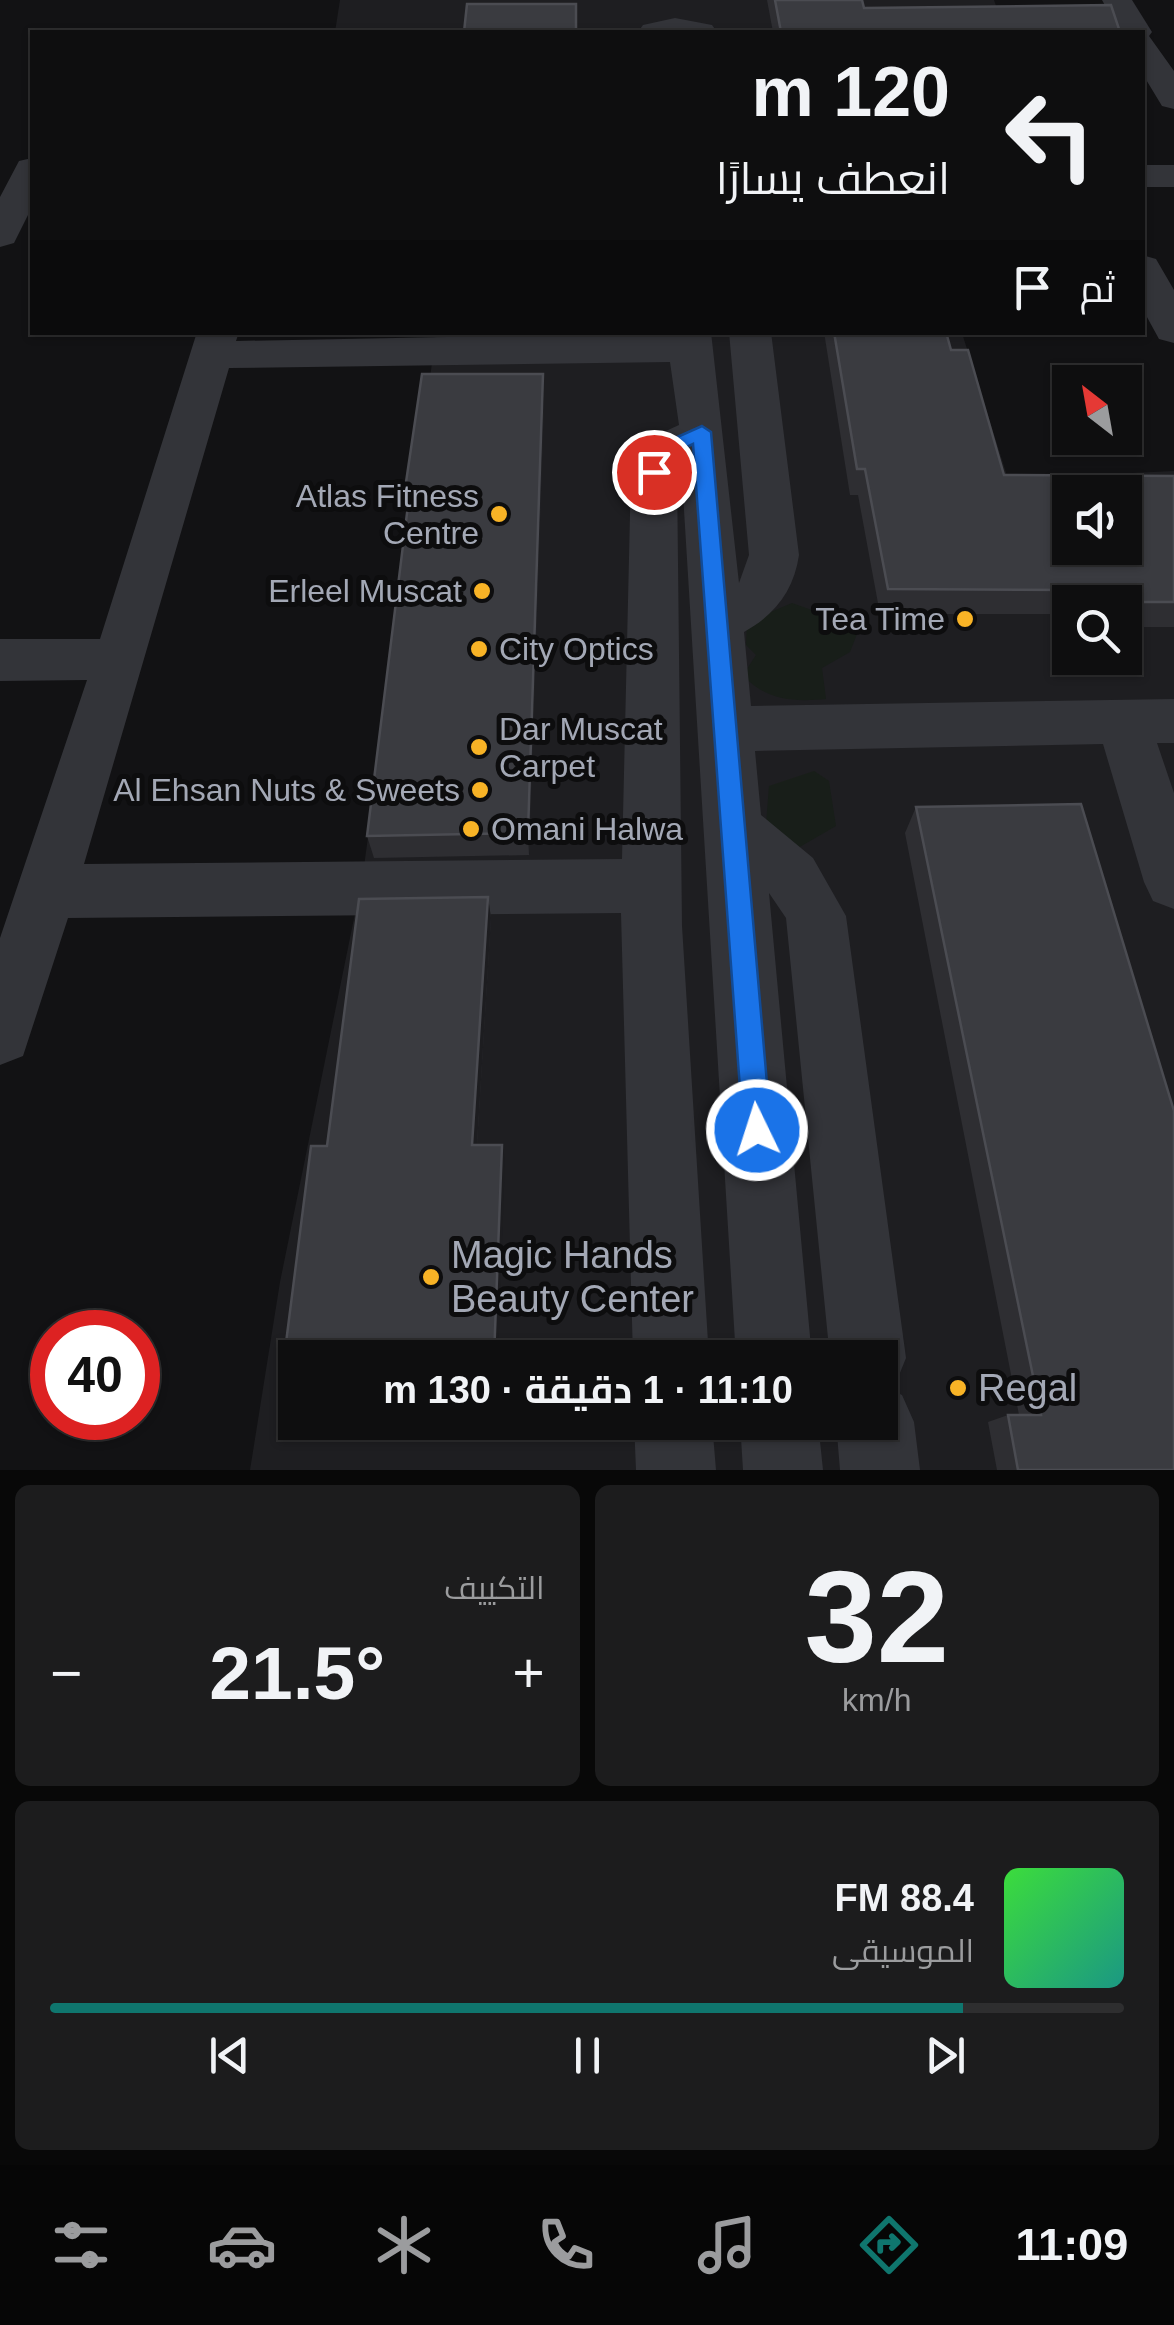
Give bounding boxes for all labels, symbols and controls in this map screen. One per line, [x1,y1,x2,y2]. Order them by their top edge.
text: 120 m [752,53,950,131]
icon: left [985,70,1115,200]
text: انعطف يسارًا [716,153,950,204]
icon: arrive [1005,260,1060,315]
text: ثم [1080,268,1115,310]
north arrow [1052,365,1142,455]
map controls [1052,365,1142,675]
pin [612,430,697,515]
icon: arrive [627,445,682,500]
button: sound [1052,475,1142,565]
place label: Atlas Fitness Centre [296,478,479,551]
marker: Atlas Fitness Centre [488,503,510,525]
place label: Erleel Muscat [268,573,462,609]
marker: Erleel Muscat [471,580,493,602]
button: search [1052,585,1142,675]
place label: Tea Time [815,601,945,637]
marker: Tea Time [954,608,976,630]
place label: City Optics [499,631,654,667]
marker: City Optics [468,638,490,660]
place label: Dar Muscat Carpet [499,711,663,784]
marker: Dar Muscat Carpet [468,736,490,758]
place label: Al Ehsan Nuts & Sweets [113,772,460,808]
marker: Al Ehsan Nuts & Sweets [469,779,491,801]
place label: Omani Halwa [491,811,683,847]
marker: Omani Halwa [460,818,482,840]
position arrow [705,1078,809,1182]
place label: Magic Hands Beauty Center [451,1234,694,1320]
marker: Magic Hands Beauty Center [420,1266,442,1288]
speed limit sign: 40 [30,1310,160,1440]
place label: Regal [978,1367,1077,1409]
text: 11:10 · 1 دقيقة · 130 m [383,1369,793,1411]
marker: Regal [947,1377,969,1399]
text: 32 [804,1544,949,1690]
text: التكييف [444,1570,545,1606]
text: 21.5° [209,1631,385,1715]
text: − [50,1642,82,1704]
text: + [512,1642,545,1704]
text: km/h [842,1682,911,1718]
text: 88.4 FM [835,1877,974,1919]
text: الموسيقى [832,1933,974,1969]
icon: previous [202,2028,257,2083]
icon: pause [560,2028,615,2083]
icon: next [918,2028,973,2083]
icon: filters [46,2210,116,2280]
icon: car [207,2210,277,2280]
icon: climate [369,2210,439,2280]
icon: phone [531,2210,601,2280]
icon: music [692,2210,762,2280]
icon: directions [854,2210,924,2280]
text: 11:09 [1016,2219,1128,2270]

